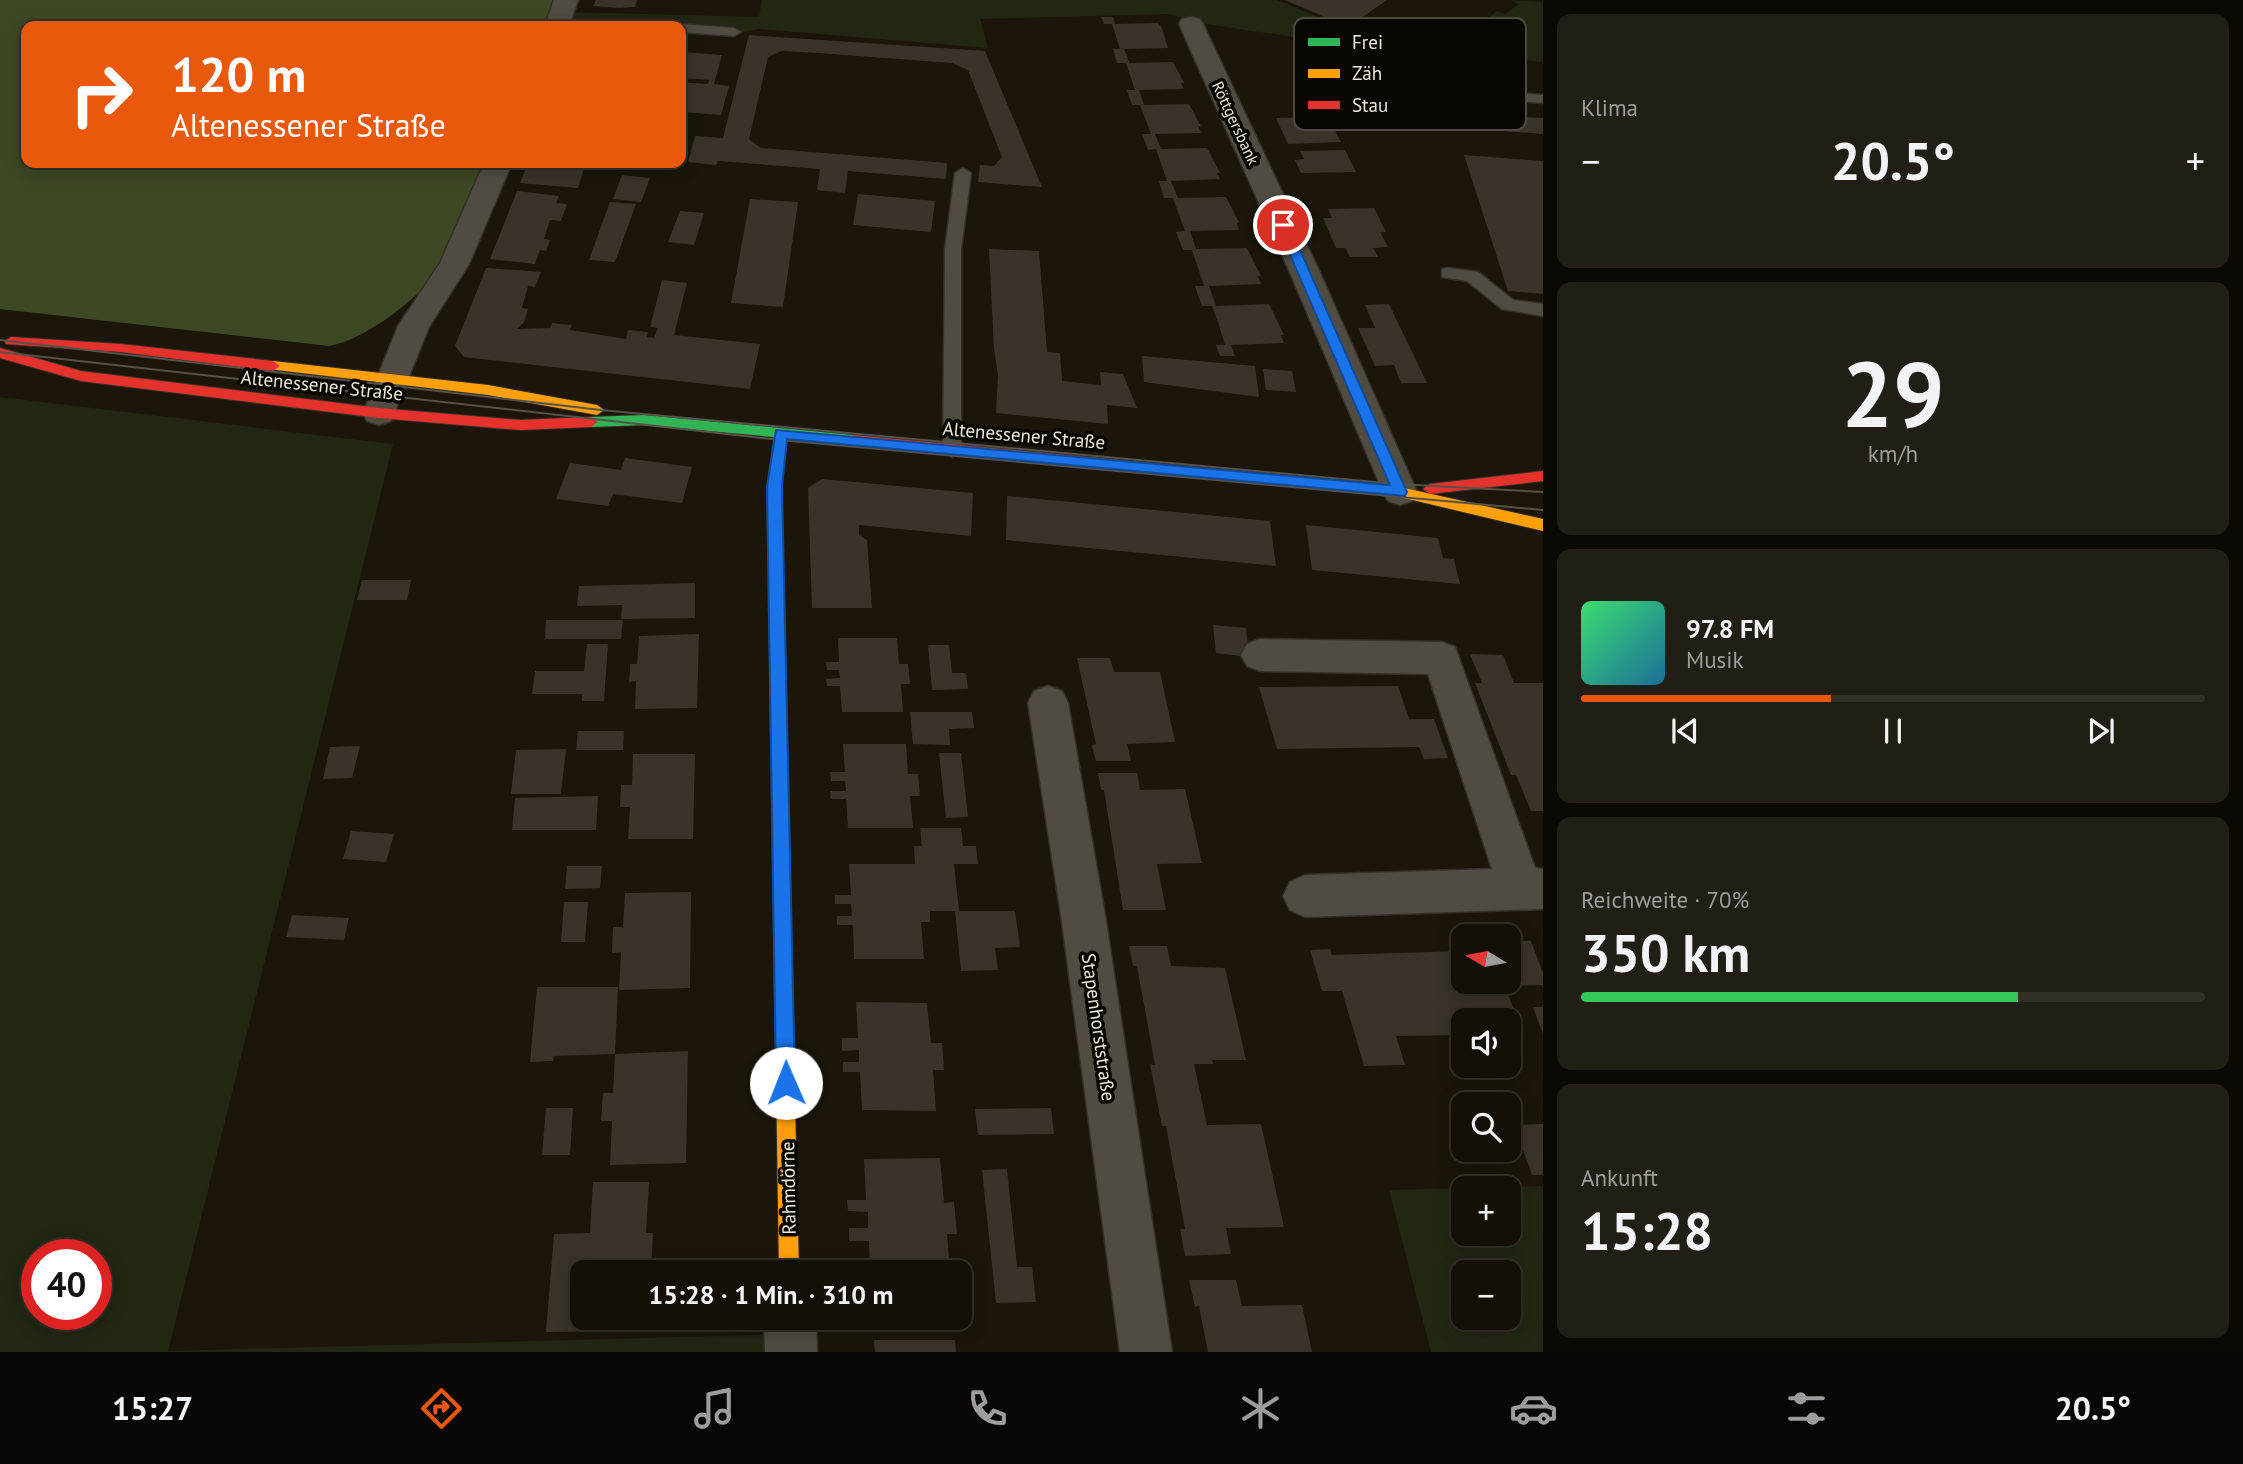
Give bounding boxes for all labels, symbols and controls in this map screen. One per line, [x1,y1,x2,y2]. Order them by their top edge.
legend [1294,18,1526,130]
text: Frei [1352,30,1383,54]
text: 120 m [171,42,306,106]
icon: right [56,49,147,140]
text: Zäh [1352,61,1382,85]
street label: Röttgersbank [1208,78,1264,168]
text: Stau [1352,93,1388,117]
text: Klima [1581,93,1638,122]
text: Altenessener Straße [171,104,446,146]
text: 20.5° [1831,127,1955,194]
text: − [1581,136,1600,185]
text: + [2186,136,2205,185]
pin [1253,195,1313,255]
icon: arrive [1264,206,1302,244]
text: 29 [1841,334,1945,452]
street label: Altenessener Straße [240,365,404,405]
street label: Altenessener Straße [942,416,1106,454]
text: km/h [1868,439,1918,468]
text: 97.8 FM [1686,612,1774,645]
text: Musik [1686,645,1743,674]
icon: previous [1666,712,1704,750]
icon: pause [1874,712,1912,750]
icon: next [2082,712,2120,750]
text: Reichweite · 70% [1581,885,1749,914]
text: 350 km [1581,919,1750,986]
north arrow [1451,924,1521,994]
map controls [1451,924,1521,1330]
street label: Stapenhorststraße [1077,952,1121,1102]
button: sound [1451,1008,1521,1078]
position arrow [749,1046,823,1120]
button: search [1451,1092,1521,1162]
street label: Rahmdörne [775,1141,801,1235]
text: Ankunft [1581,1163,1658,1192]
button: + [1451,1176,1521,1246]
text: 15:28 [1581,1197,1713,1264]
speed limit sign: 40 [21,1239,112,1330]
button: − [1451,1260,1521,1330]
text: 15:28 · 1 Min. · 310 m [648,1278,894,1311]
icon: directions [417,1384,466,1433]
icon: music [690,1384,739,1433]
icon: phone [963,1384,1012,1433]
icon: climate [1236,1384,1285,1433]
icon: car [1509,1384,1558,1433]
icon: filters [1782,1384,1831,1433]
text: 15:27 [112,1387,193,1429]
text: 20.5° [2055,1387,2131,1429]

